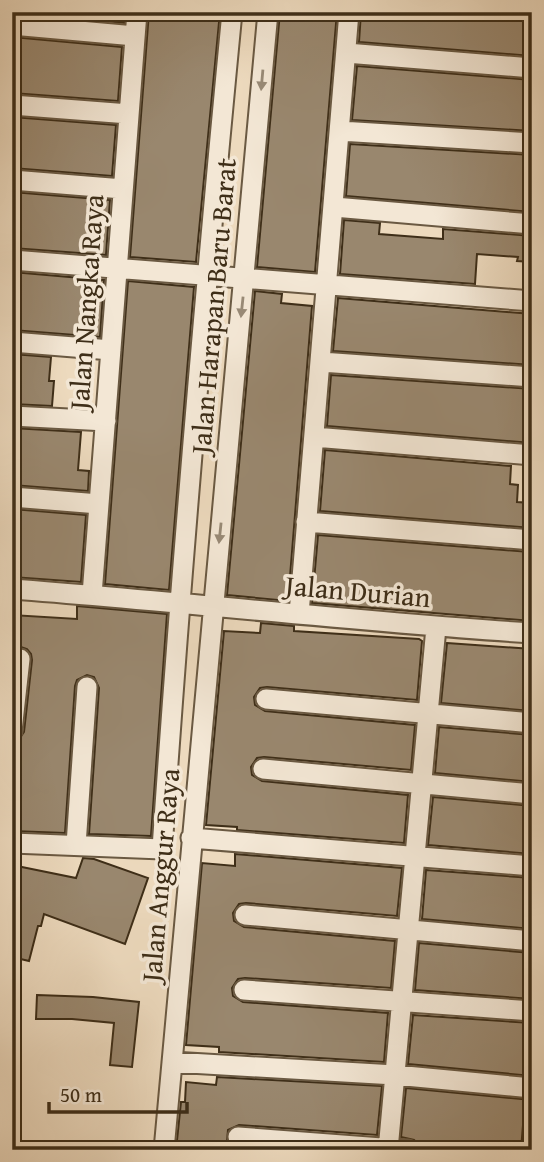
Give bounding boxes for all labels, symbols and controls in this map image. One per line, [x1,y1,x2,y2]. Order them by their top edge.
one-way arrow [256,69,267,91]
street label: Jalan Harapan Baru Barat [179,156,246,459]
street label: Jalan Nangka Raya [57,192,114,414]
one-way arrow [236,296,247,318]
one-way arrow [214,522,225,544]
street label: Jalan Durian [281,563,433,617]
street label: Jalan Anggur Raya [129,766,189,987]
scale bar [49,1071,187,1115]
text: 50 m [60,1079,102,1110]

